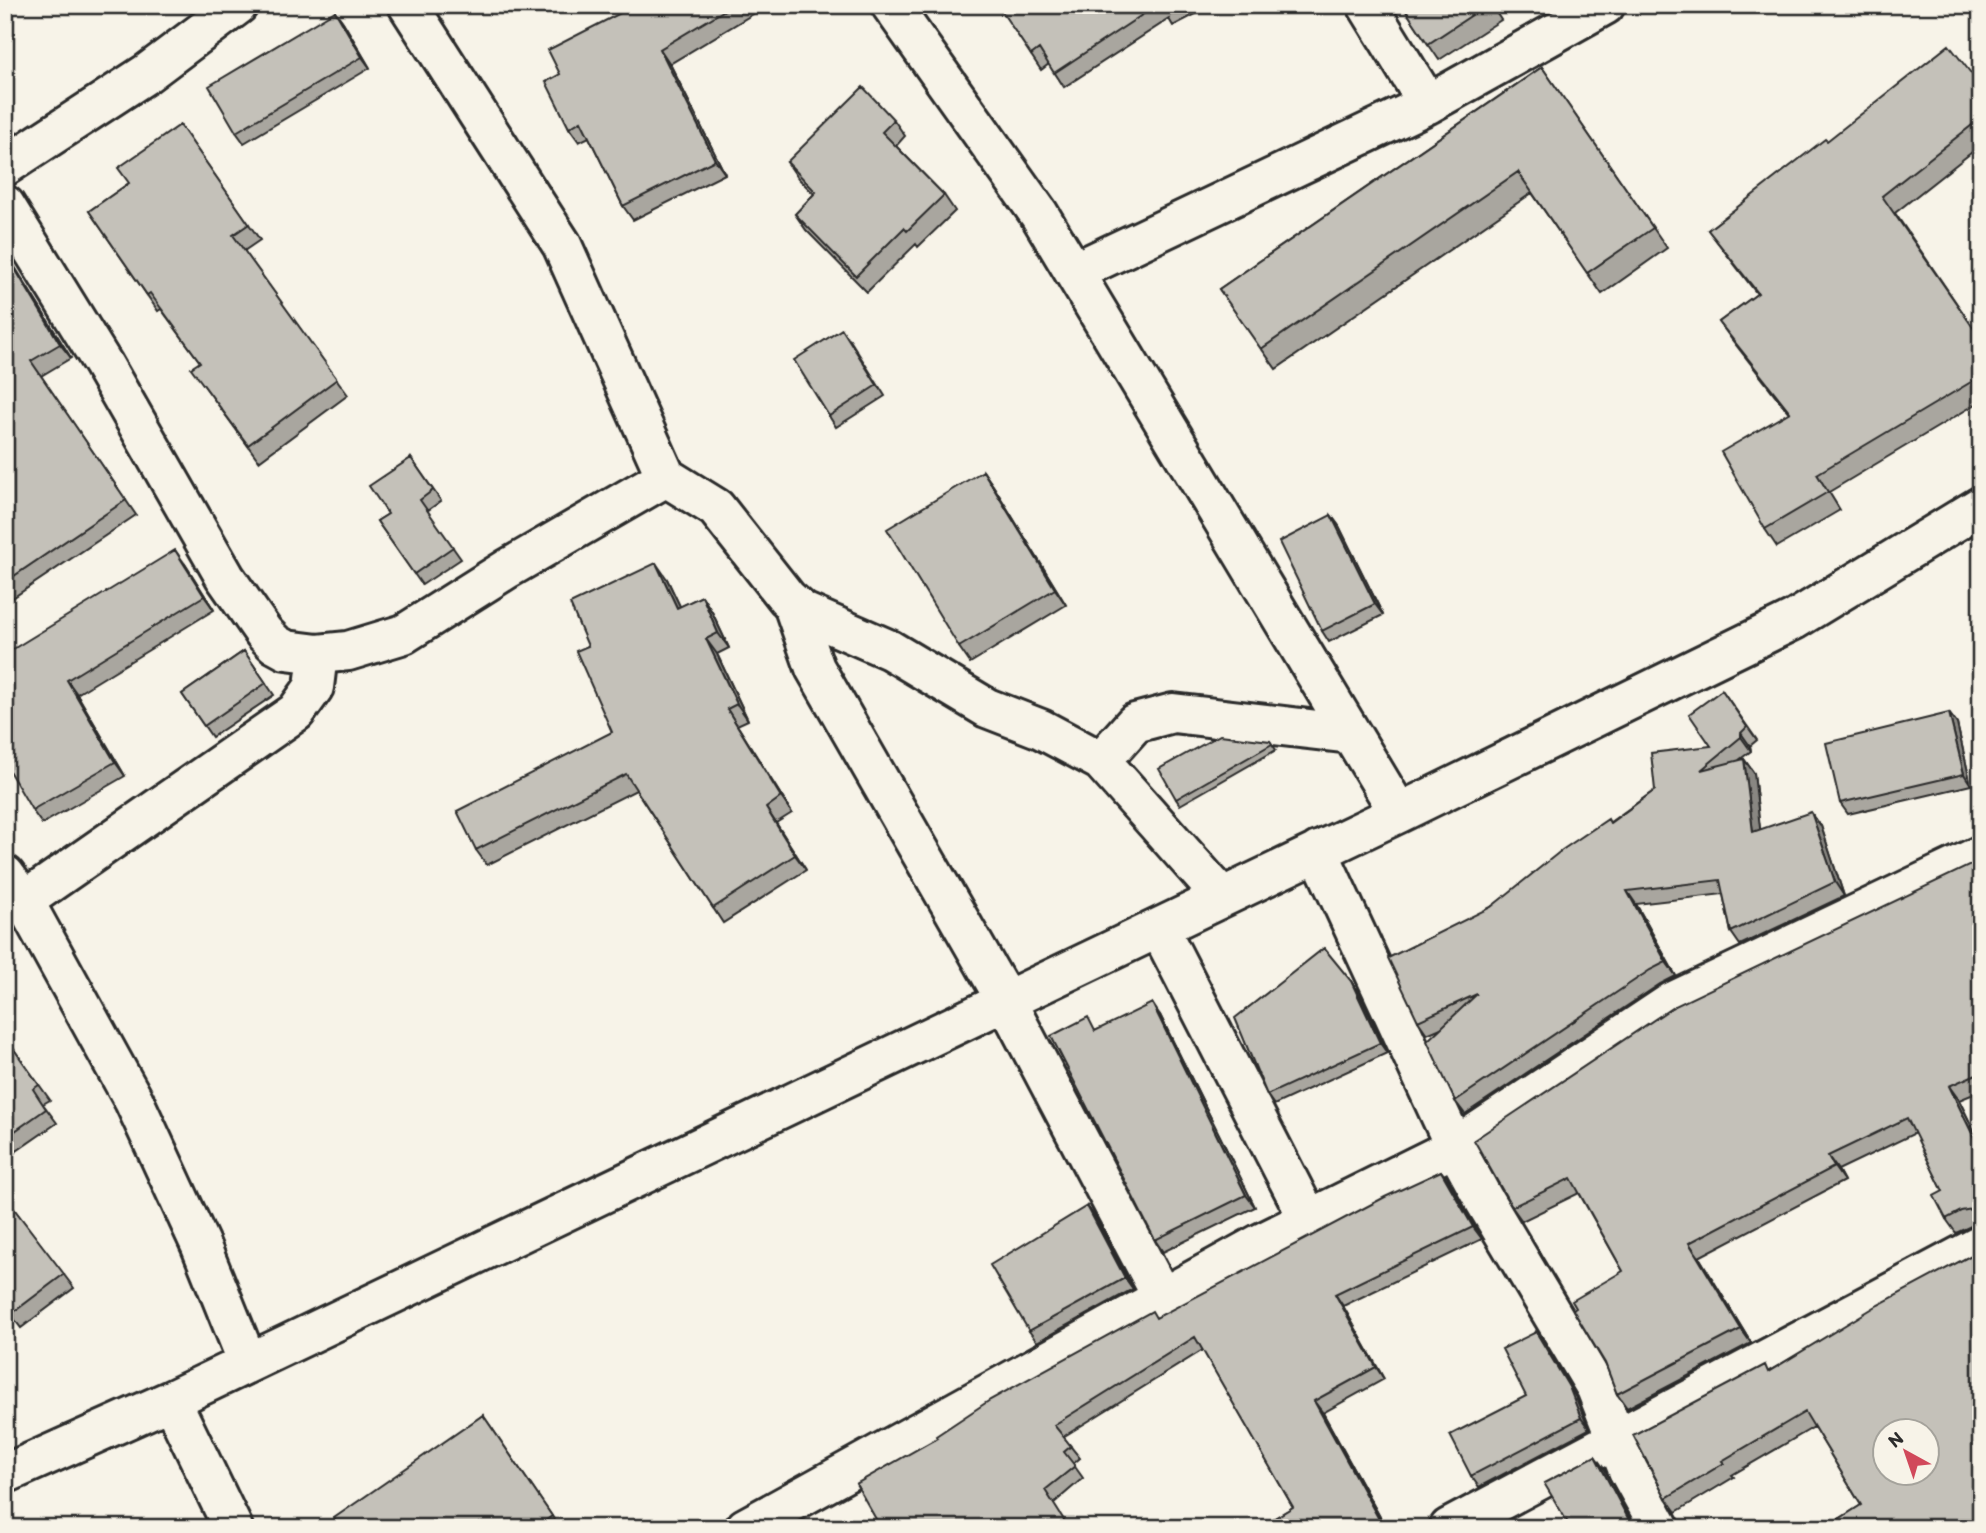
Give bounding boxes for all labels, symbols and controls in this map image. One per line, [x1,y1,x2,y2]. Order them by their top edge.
north arrow [1870,1418,1940,1488]
text: N [1883,1426,1908,1452]

